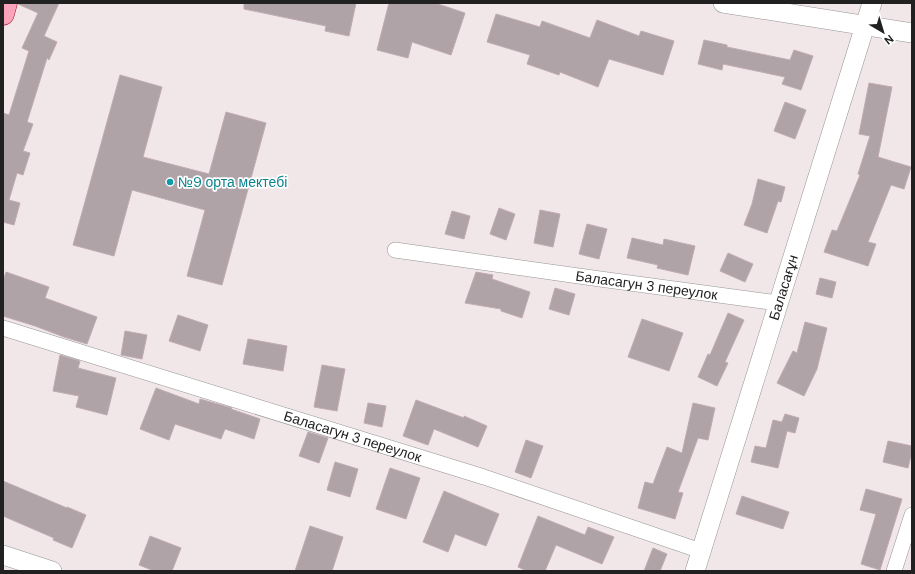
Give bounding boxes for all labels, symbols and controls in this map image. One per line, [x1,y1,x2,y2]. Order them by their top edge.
north arrow [863,12,903,52]
text: N [882,32,897,48]
place label: №9 орта мектебі [178,173,287,191]
marker: №9 орта мектебі [165,177,175,187]
street label: Баласағұн [765,253,802,322]
street label: Баласагун 3 переулок [574,267,720,304]
street label: Баласагун 3 переулок [282,407,424,466]

